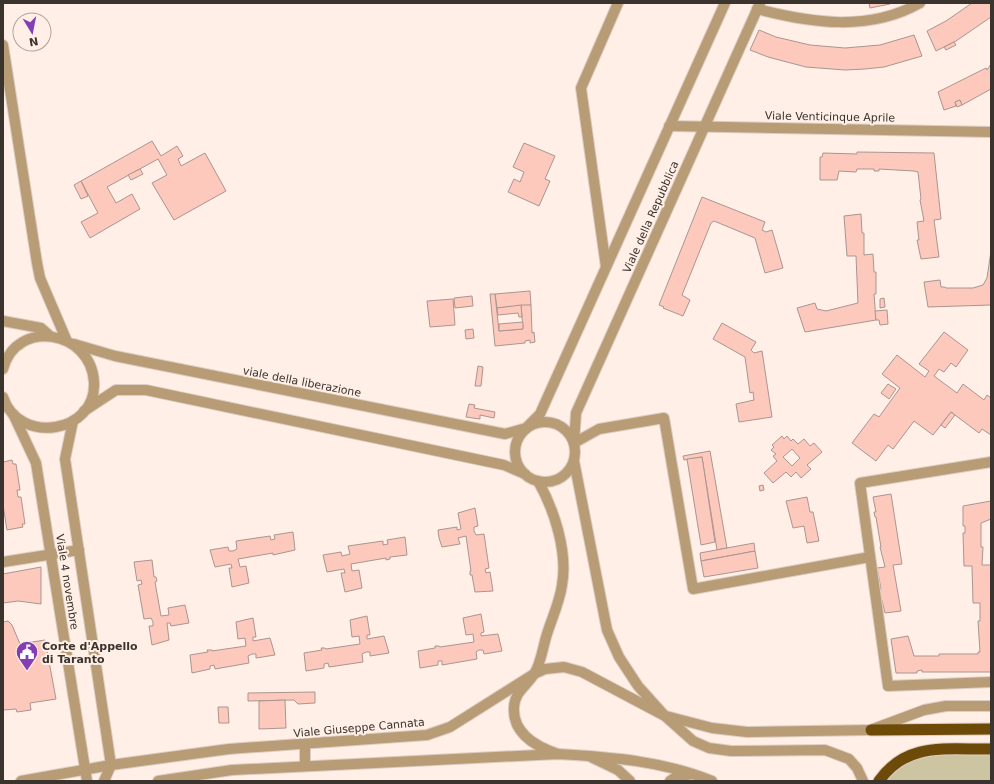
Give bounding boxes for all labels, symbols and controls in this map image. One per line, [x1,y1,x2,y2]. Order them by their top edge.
north arrow [12,12,52,52]
text: N [28,34,39,49]
street label: Viale Venticinque Aprile [765,109,896,125]
street label: Viale della Repubblica [620,159,682,275]
street label: viale della liberazione [242,364,362,400]
street label: Viale 4 novembre [53,533,81,631]
public building icon: Corte d'Appello di Taranto [14,639,40,672]
place label: Corte d'Appello di Taranto [42,640,138,666]
street label: Viale Giuseppe Cannata [293,716,425,740]

